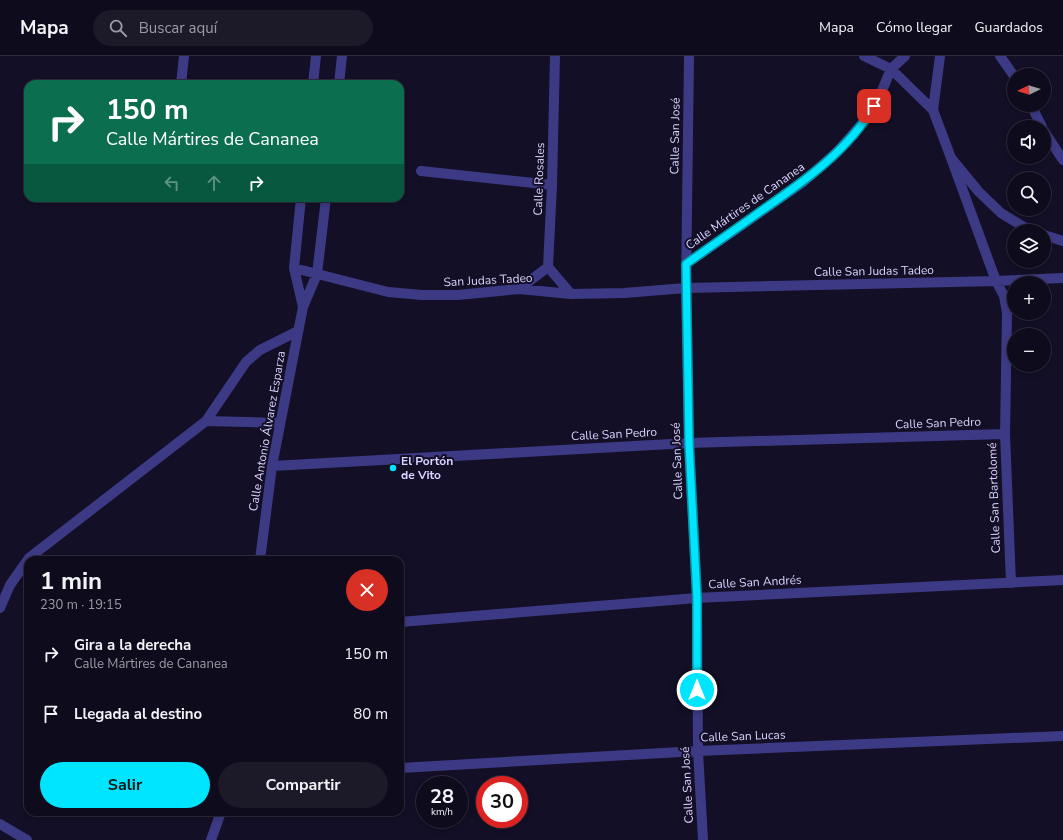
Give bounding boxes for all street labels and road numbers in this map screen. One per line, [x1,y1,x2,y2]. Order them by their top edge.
street label: Calle San José [666,97,684,175]
street label: Calle Rosales [530,142,548,216]
street label: Calle Mártires de Cananea [682,159,808,253]
street label: Calle San Judas Tadeo [814,262,934,280]
street label: San Judas Tadeo [443,270,533,290]
street label: Calle Antonio Álvarez Esparza [245,350,289,512]
street label: Calle San Pedro [895,413,982,432]
street label: Calle San José [668,422,686,500]
street label: Calle San Pedro [571,424,658,444]
street label: Calle San Bartolomé [984,442,1004,554]
street label: Calle San Andrés [708,572,802,592]
street label: Calle San Lucas [700,727,786,745]
street label: Calle San José [677,746,697,824]

